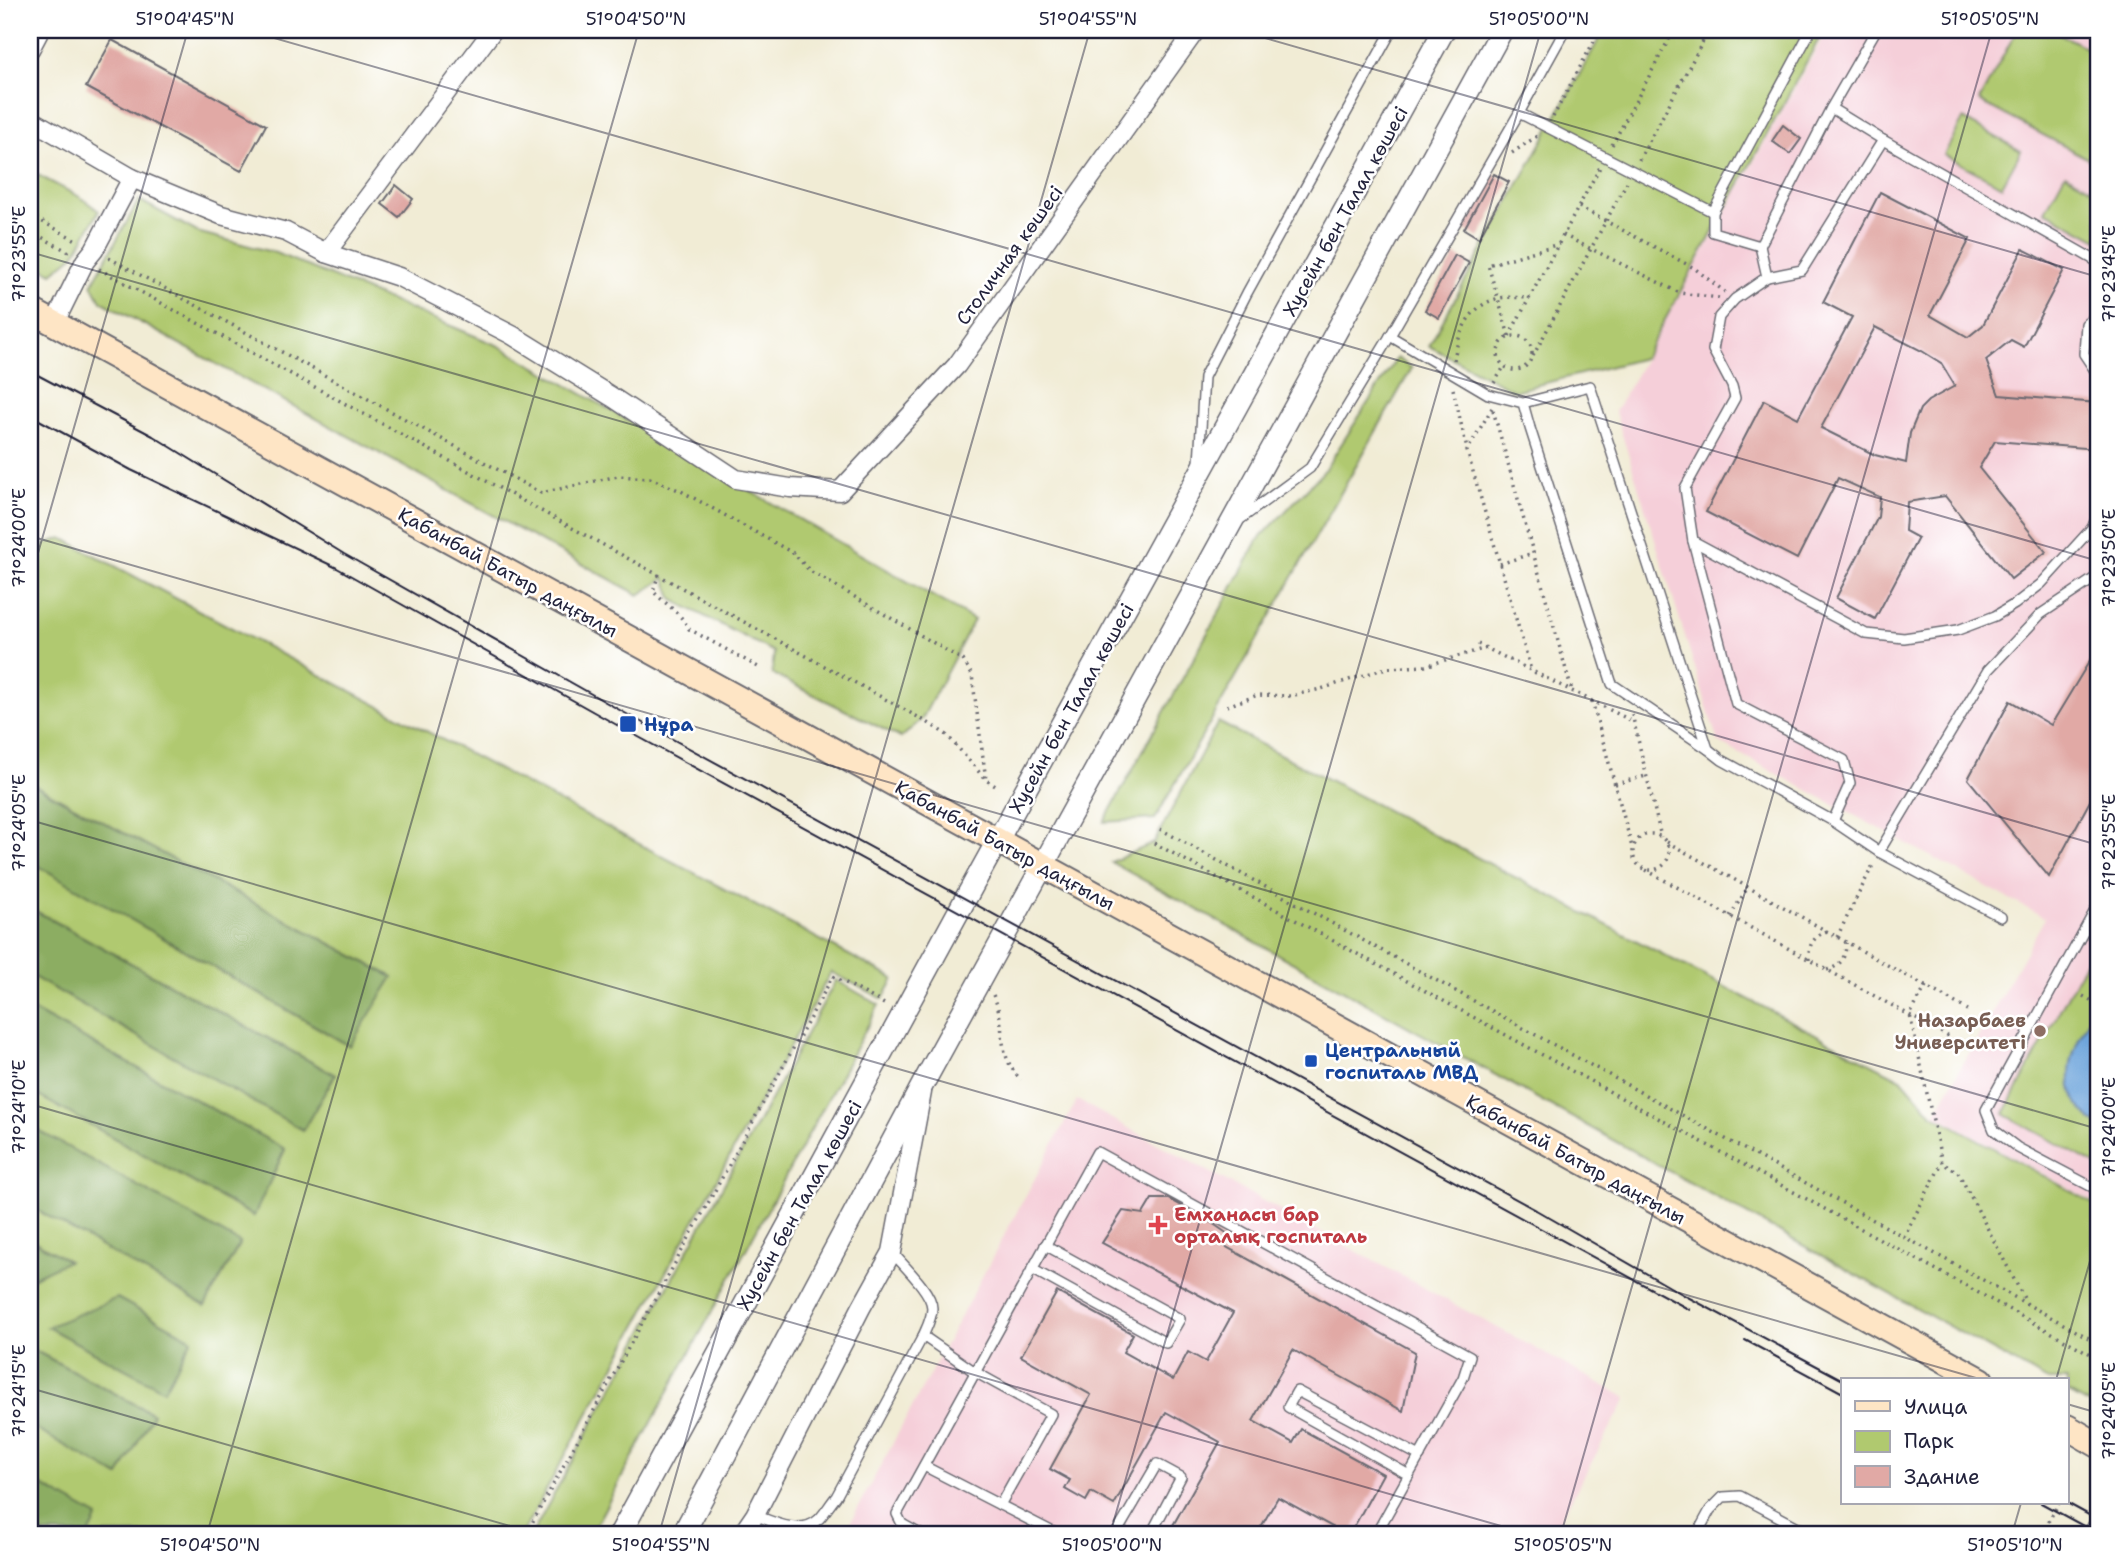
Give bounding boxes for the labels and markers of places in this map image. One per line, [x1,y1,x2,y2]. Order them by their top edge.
place label: Нұра [644,712,694,737]
marker: Нұра [618,714,638,734]
place label: Назарбаев Университеті [1894,1008,2026,1055]
marker: Назарбаев Университеті [2032,1023,2048,1039]
place label: Центральный госпиталь МВД [1325,1038,1479,1085]
marker: Центральный госпиталь МВД [1303,1053,1319,1069]
place label: Емханасы бар орталық госпиталь [1174,1202,1367,1249]
marker: Емханасы бар орталық госпиталь [1148,1215,1168,1235]

